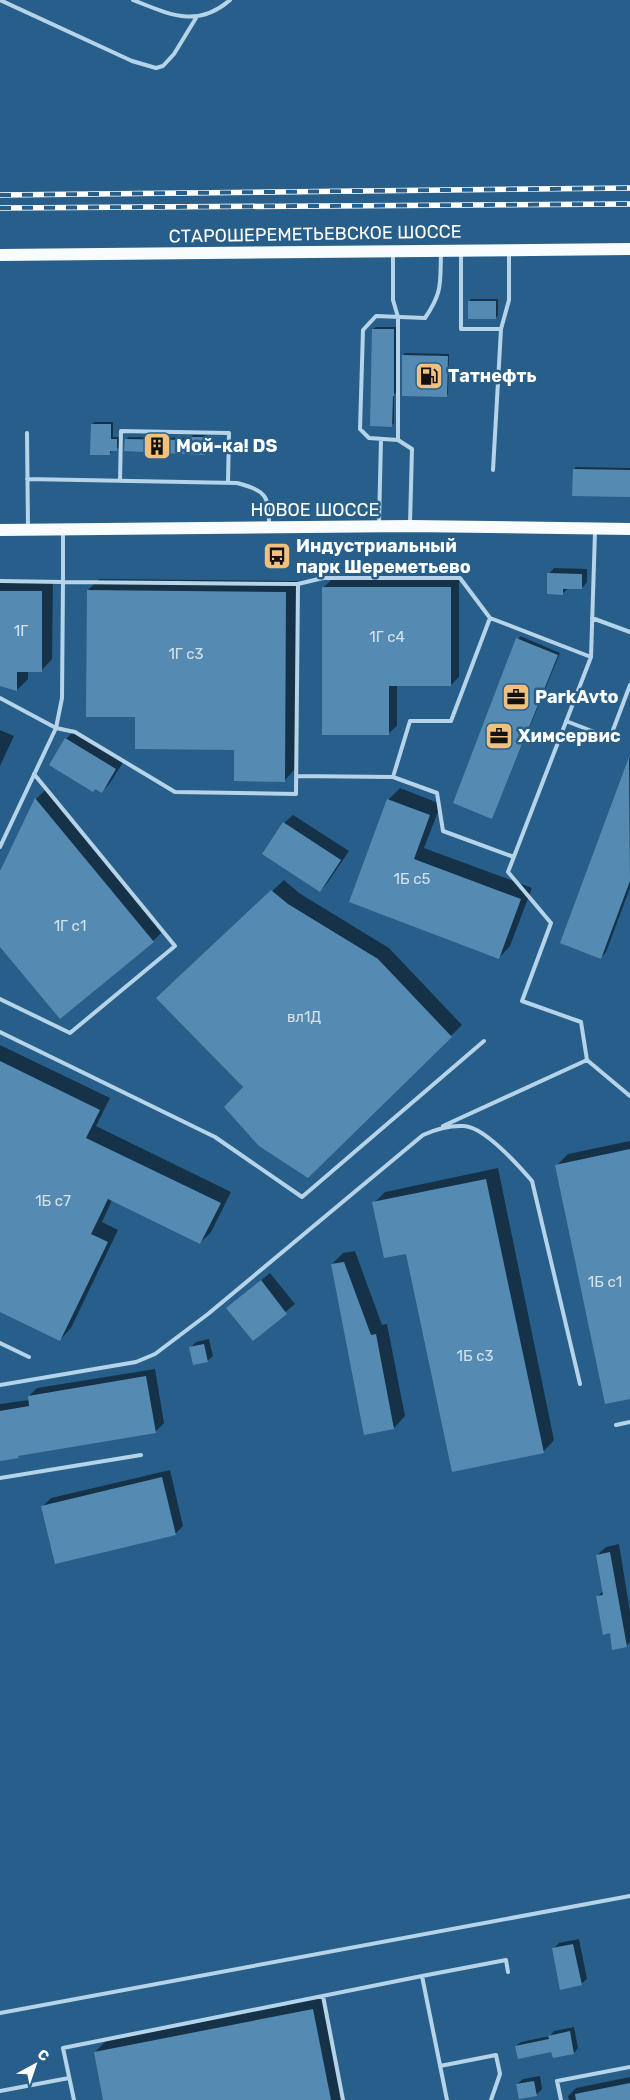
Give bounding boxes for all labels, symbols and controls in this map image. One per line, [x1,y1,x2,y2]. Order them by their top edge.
street label: СТАРОШЕРЕМЕТЬЕВСКОЕ ШОССЕ [168,220,462,248]
fuel station icon: Татнефть [414,361,444,391]
place label: Татнефть [448,365,536,387]
building icon: Мой-ка! DS [142,431,172,461]
place label: Мой-ка! DS [176,435,277,457]
street label: НОВОЕ ШОССЕ [251,499,379,521]
place label: Индустриальный парк Шереметьево [296,535,471,578]
bus stop icon: Индустриальный парк Шереметьево [262,541,292,571]
house number: 1Г [14,622,28,640]
house number: 1Г с4 [369,628,405,646]
house number: 1Г с3 [168,645,204,663]
office icon: ParkAvto [501,682,531,712]
place label: ParkAvto [535,686,619,708]
office icon: Химсервис [484,721,514,751]
place label: Химсервис [518,725,621,747]
house number: 1Б с5 [394,870,431,888]
house number: 1Г с1 [54,917,86,935]
house number: вл1Д [287,1008,321,1026]
house number: 1Б с7 [35,1192,71,1210]
house number: 1Б с1 [588,1273,622,1291]
house number: 1Б с3 [457,1347,494,1365]
north arrow [10,2040,60,2090]
text: С [34,2046,52,2065]

